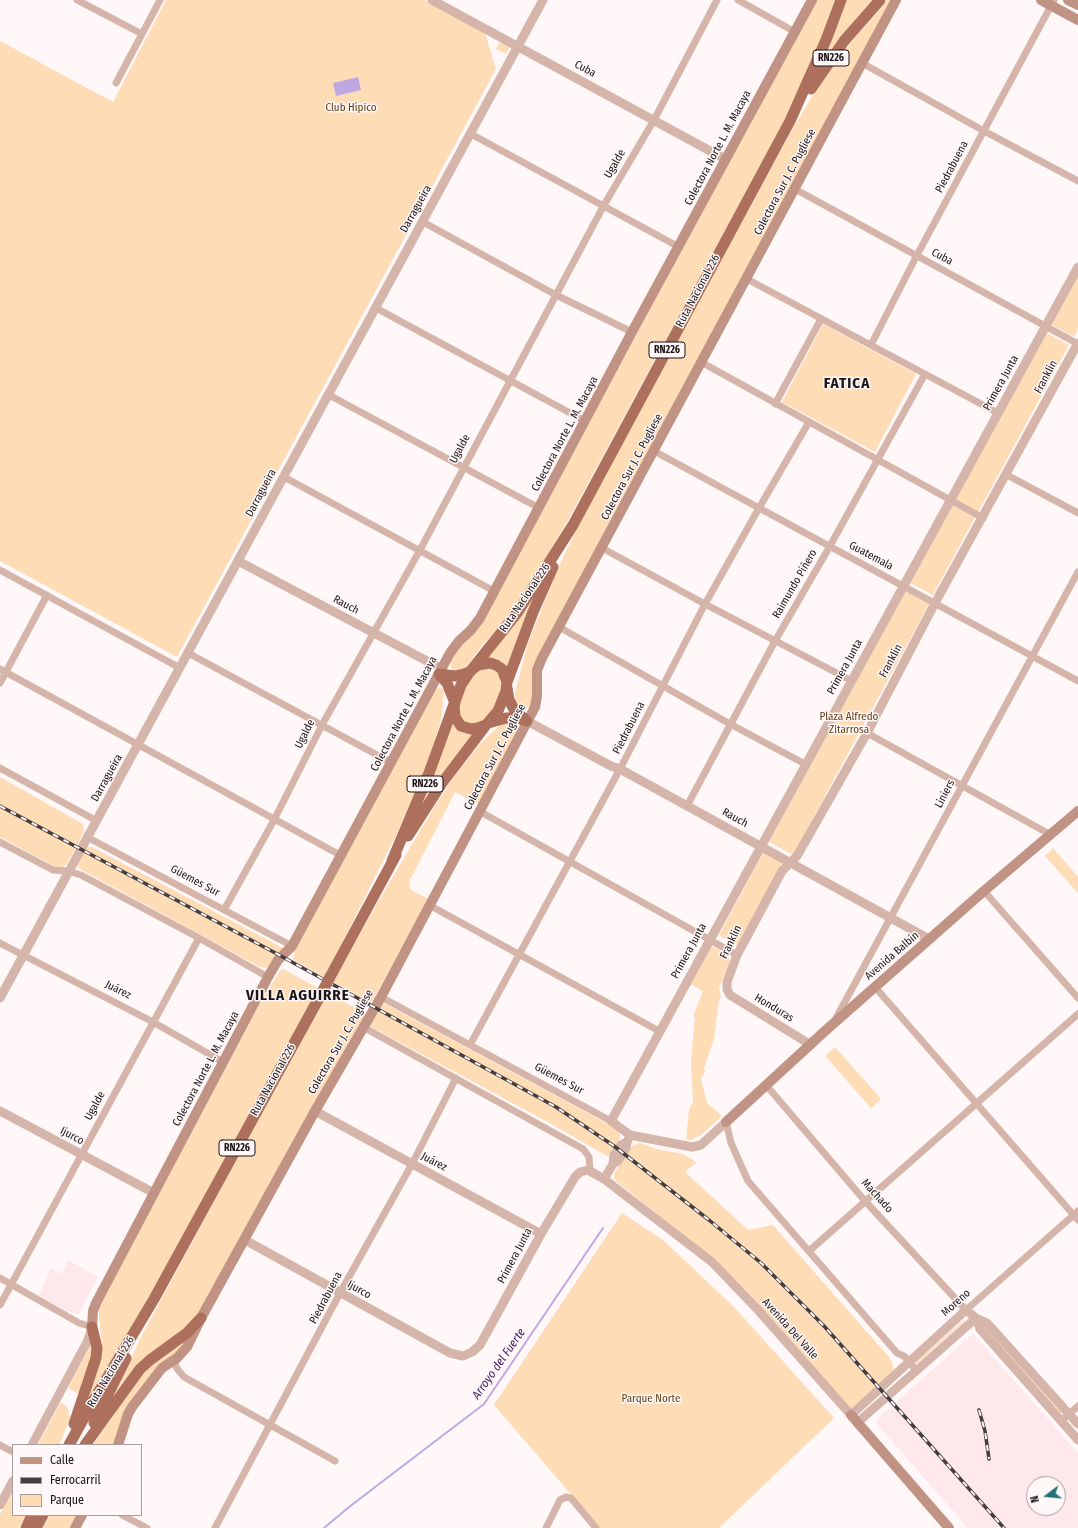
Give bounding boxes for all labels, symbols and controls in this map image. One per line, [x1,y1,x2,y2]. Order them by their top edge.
road number: RN226 [813,50,849,66]
street label: Cuba [572,58,598,80]
street label: Colectora Norte L. M. Macaya [682,88,754,208]
park label: Club Hípico [325,101,377,115]
street label: Colectora Sur J. C. Pugliese [751,127,819,237]
street label: Piedrabuena [933,139,971,195]
street label: Ugalde [602,147,628,181]
street label: Darragueira [398,183,434,235]
street label: Cuba [929,246,955,268]
street label: Ruta Nacional 226 [673,252,723,330]
road number: RN226 [649,342,685,358]
street label: Primera Junta [980,353,1022,413]
street label: Franklin [1032,358,1060,396]
street label: Colectora Norte L. M. Macaya [529,374,601,494]
district label: FATICA [824,375,870,393]
street label: Colectora Sur J. C. Pugliese [598,412,666,522]
street label: Ugalde [447,432,473,466]
street label: Darragueira [243,467,279,519]
street label: Guatemala [847,539,895,573]
street label: Raimundo Piñero [770,547,820,621]
street label: Ruta Nacional 226 [497,561,553,635]
street label: Rauch [331,593,361,617]
street label: Primera Junta [824,637,866,697]
street label: Franklin [877,642,905,680]
street label: Colectora Norte L. M. Macaya [368,654,440,774]
street label: Piedrabuena [610,700,648,756]
street label: Colectora Sur J. C. Pugliese [461,702,529,812]
park label: Plaza Alfredo Zitarrosa [820,710,878,736]
street label: Ugalde [292,717,318,751]
street label: Darragueira [89,752,125,804]
road number: RN226 [407,776,443,792]
street label: Liniers [932,778,958,810]
street label: Rauch [720,806,750,830]
street label: Güemes Sur [168,863,222,899]
street label: Primera Junta [668,921,710,981]
street label: Franklin [717,923,745,961]
street label: Avenida Balbín [862,929,922,983]
street label: Juárez [103,978,133,1002]
district label: VILLA AGUIRRE [246,987,350,1005]
street label: Colectora Sur J. C. Pugliese [306,987,376,1097]
street label: Honduras [752,991,796,1025]
street label: Colectora Norte L. M. Macaya [170,1009,242,1129]
street label: Ruta Nacional 226 [248,1042,298,1118]
street label: Güemes Sur [532,1061,586,1097]
street label: Ugalde [82,1089,108,1123]
street label: Ijurco [58,1124,86,1148]
road number: RN226 [219,1140,255,1156]
street label: Juárez [419,1150,449,1174]
street label: Machado [858,1176,896,1216]
street label: Primera Junta [495,1226,535,1286]
street label: Piedrabuena [307,1270,345,1326]
street label: Ijurco [345,1278,373,1302]
street label: Moreno [939,1287,973,1319]
street label: Avenida Del Valle [759,1296,821,1362]
water label: Arroyo del Fuerte [469,1326,529,1402]
street label: Ruta Nacional 226 [85,1334,137,1410]
park label: Parque Norte [622,1392,680,1406]
legend [12,1444,142,1516]
text: Calle [50,1453,74,1467]
text: Ferrocarril [50,1473,101,1487]
north arrow [1026,1476,1066,1516]
text: Parque [50,1493,84,1507]
text: N [1028,1494,1042,1504]

